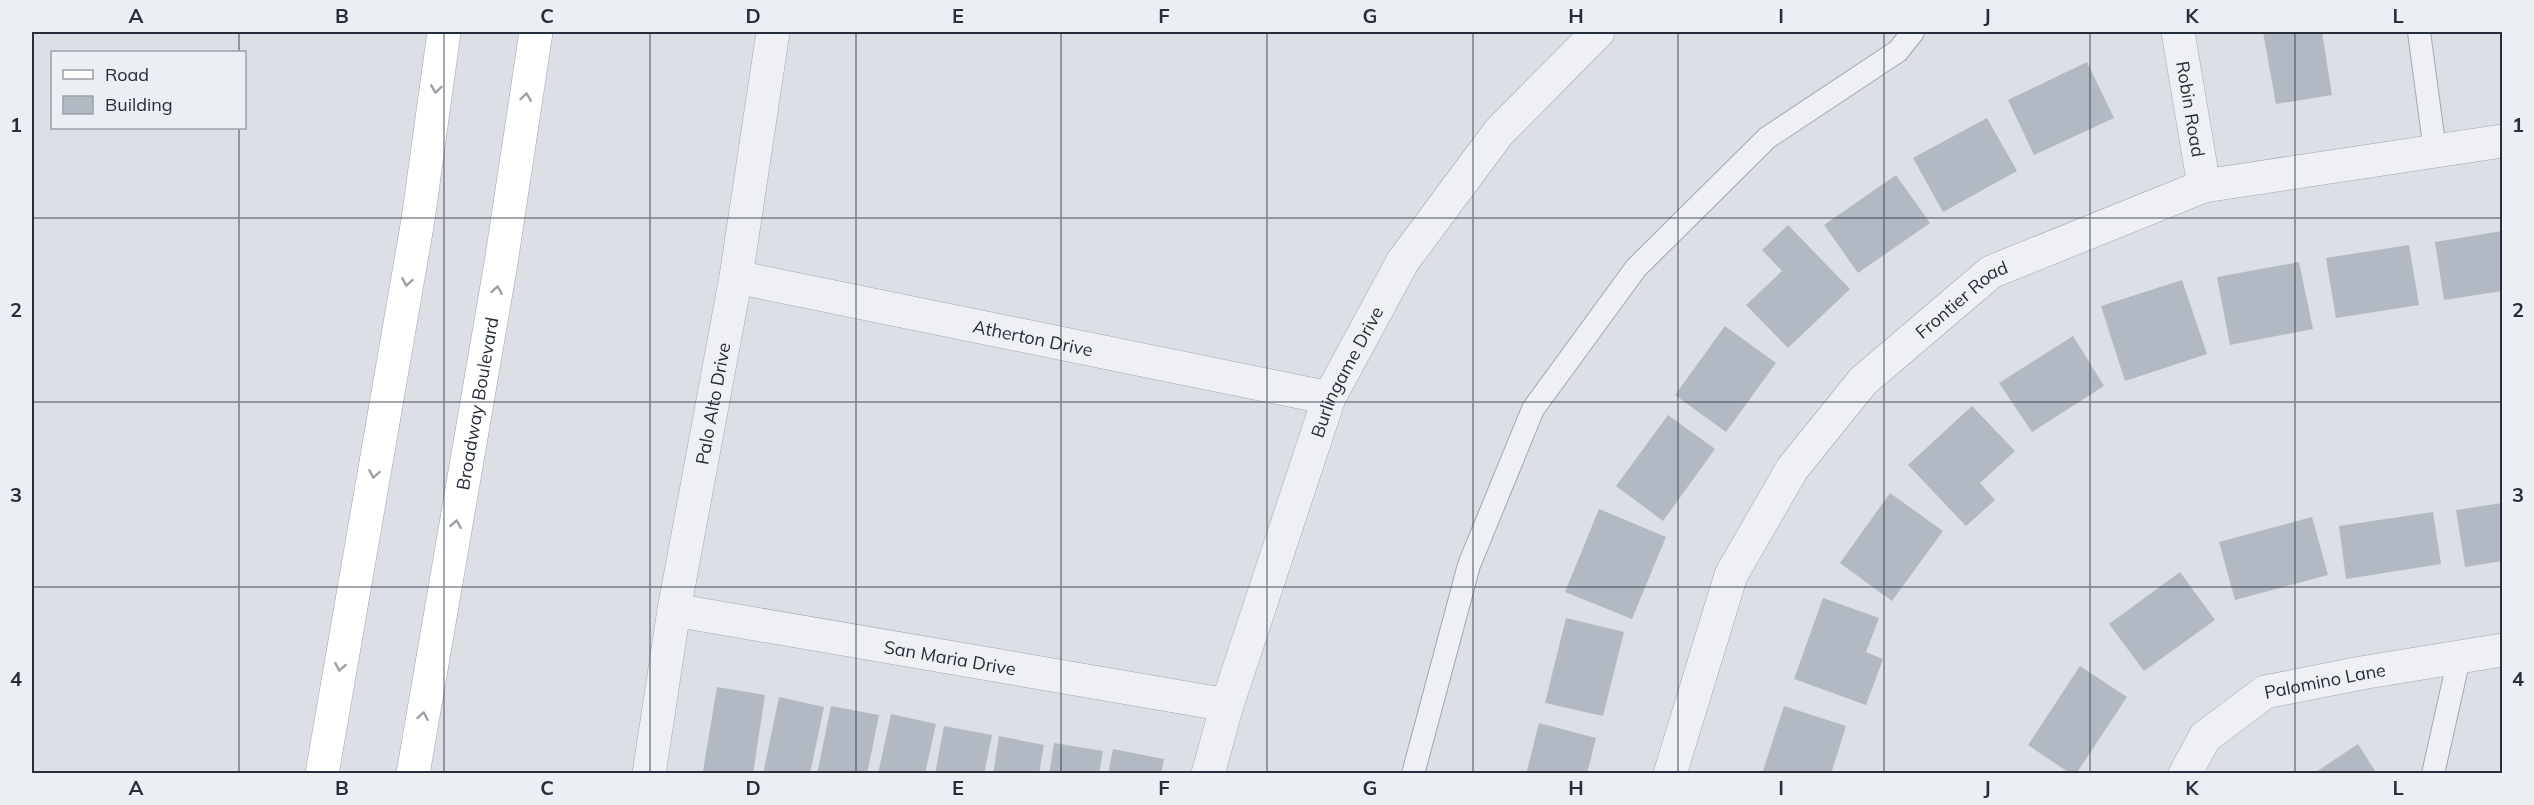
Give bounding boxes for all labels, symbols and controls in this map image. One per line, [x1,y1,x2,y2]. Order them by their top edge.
text: A [129,3,144,28]
text: B [335,3,349,28]
text: C [540,3,554,28]
text: D [745,3,761,28]
text: E [952,3,964,28]
text: F [1158,3,1170,28]
text: G [1363,3,1377,28]
text: H [1568,3,1584,28]
text: I [1778,3,1784,28]
text: J [1983,3,1991,28]
text: K [2185,3,2199,28]
text: L [2392,3,2404,28]
legend [51,51,246,129]
street label: Robin Road [2172,59,2210,159]
text: Road [105,63,149,86]
one-way arrow [430,85,442,94]
text: Building [105,93,173,116]
one-way arrow [519,93,532,103]
text: 1 [10,112,22,137]
text: 1 [2512,112,2524,137]
street label: Frontier Road [1910,255,2011,343]
one-way arrow [401,278,413,287]
one-way arrow [490,286,502,295]
text: 2 [10,297,22,322]
text: 2 [2512,297,2524,322]
street label: Burlingame Drive [1305,302,1388,441]
street label: Atherton Drive [971,314,1095,361]
street label: Broadway Boulevard [451,315,503,492]
street label: Palo Alto Drive [690,341,735,466]
one-way arrow [368,470,380,479]
text: 3 [10,482,22,507]
text: 3 [2512,482,2524,507]
one-way arrow [449,519,462,529]
street label: San Maria Drive [882,635,1018,680]
street label: Palomino Lane [2262,658,2387,703]
one-way arrow [335,662,347,671]
text: 4 [10,666,22,691]
text: 4 [2512,666,2524,691]
one-way arrow [416,711,429,721]
text: A [129,775,144,800]
text: B [335,775,349,800]
text: C [540,775,554,800]
text: D [745,775,761,800]
text: E [952,775,964,800]
text: F [1158,775,1170,800]
text: G [1363,775,1377,800]
text: H [1568,775,1584,800]
text: I [1778,775,1784,800]
text: J [1983,775,1991,800]
text: K [2185,775,2199,800]
text: L [2392,775,2404,800]

